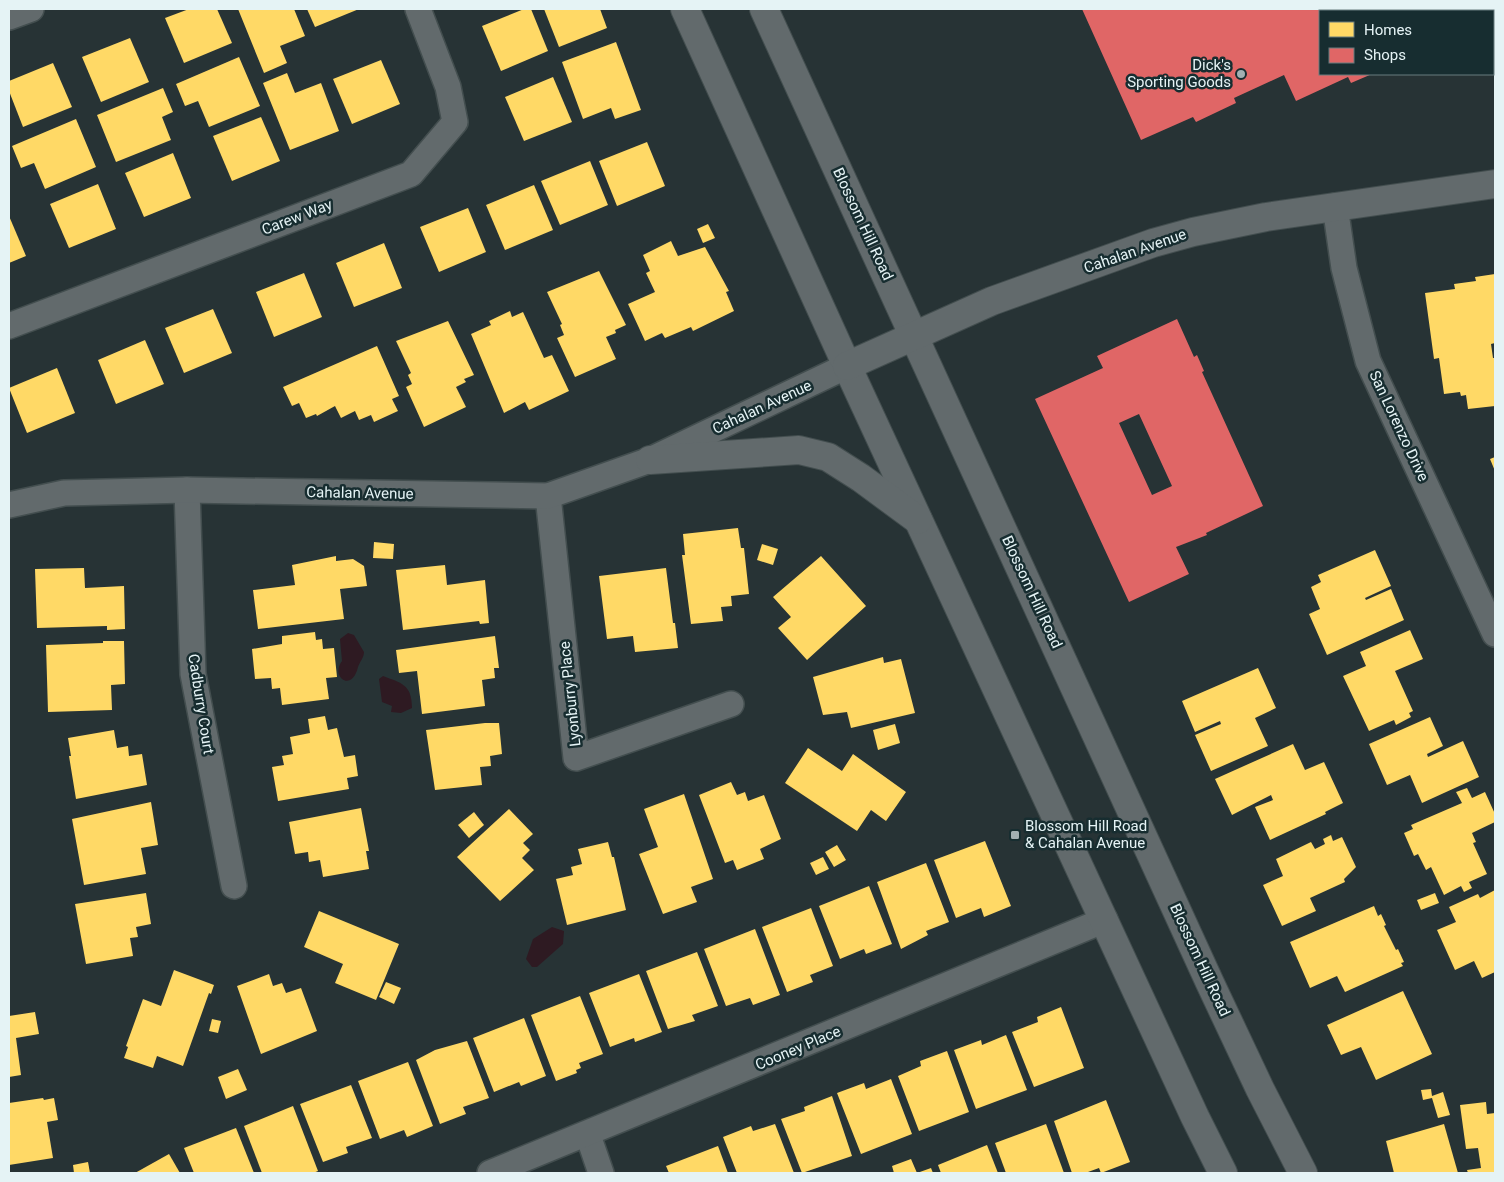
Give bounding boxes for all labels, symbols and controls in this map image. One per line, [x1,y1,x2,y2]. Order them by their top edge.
legend [1319,10,1494,75]
text: Homes [1364,21,1412,39]
text: Shops [1364,46,1406,64]
place label: Dick's Sporting Goods [1127,56,1231,91]
marker: Dick's Sporting Goods [1235,68,1247,80]
street label: Blossom Hill Road [829,165,897,283]
street label: Carew Way [259,195,335,239]
street label: Cahalan Avenue [1081,225,1189,277]
street label: San Lorenzo Drive [1365,368,1433,484]
street label: Cahalan Avenue [710,376,814,438]
street label: Cahalan Avenue [306,483,414,503]
street label: Blossom Hill Road [998,533,1066,651]
street label: Lyonburry Place [556,640,584,748]
street label: Cadburry Court [184,653,218,755]
place label: Blossom Hill Road & Cahalan Avenue [1025,817,1147,852]
marker: Blossom Hill Road & Cahalan Avenue [1009,829,1021,841]
street label: Blossom Hill Road [1166,901,1234,1019]
street label: Cooney Place [753,1022,843,1074]

